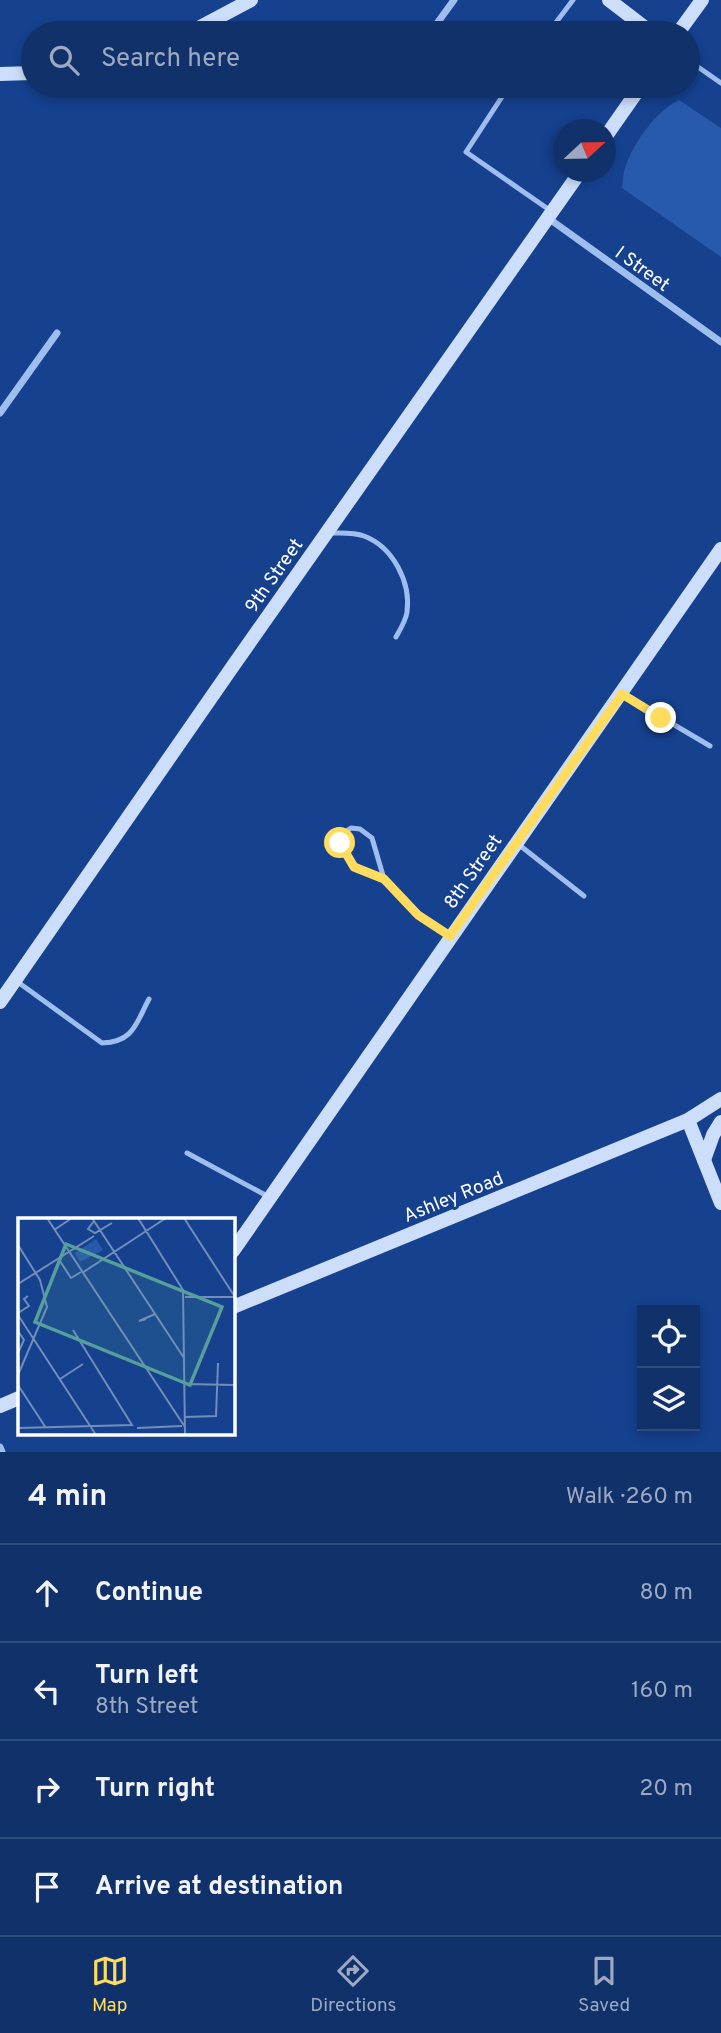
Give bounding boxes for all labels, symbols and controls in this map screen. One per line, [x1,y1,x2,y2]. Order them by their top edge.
search box [21,21,700,98]
icon: search [45,41,83,79]
text: Search here [101,43,240,76]
north arrow [553,119,616,182]
street label: I Street [610,242,674,298]
street label: 9th Street [240,534,309,618]
route end [645,702,676,733]
route start [324,827,355,858]
street label: 8th Street [439,830,508,914]
street label: Ashley Road [400,1167,507,1229]
inset map [18,1218,234,1434]
map controls [637,1305,700,1431]
button: locate [637,1305,700,1368]
button: layers [637,1368,700,1431]
text: 4 min [28,1479,107,1516]
text: Walk · 260 m [566,1483,693,1512]
icon: ahead [28,1574,66,1612]
text: Continue [95,1577,203,1610]
text: 80 m [640,1579,693,1608]
text: Turn left [95,1660,199,1693]
icon: left [28,1672,66,1710]
text: 160 m [631,1677,693,1706]
text: 8th Street [95,1693,199,1722]
icon: right [28,1770,66,1808]
text: Turn right [95,1773,215,1806]
text: 20 m [639,1775,693,1804]
icon: arrive [28,1868,66,1906]
text: Arrive at destination [95,1871,343,1904]
tab: Map [91,1952,129,2018]
tab: Directions [310,1952,397,2018]
tab: Saved [578,1952,630,2018]

